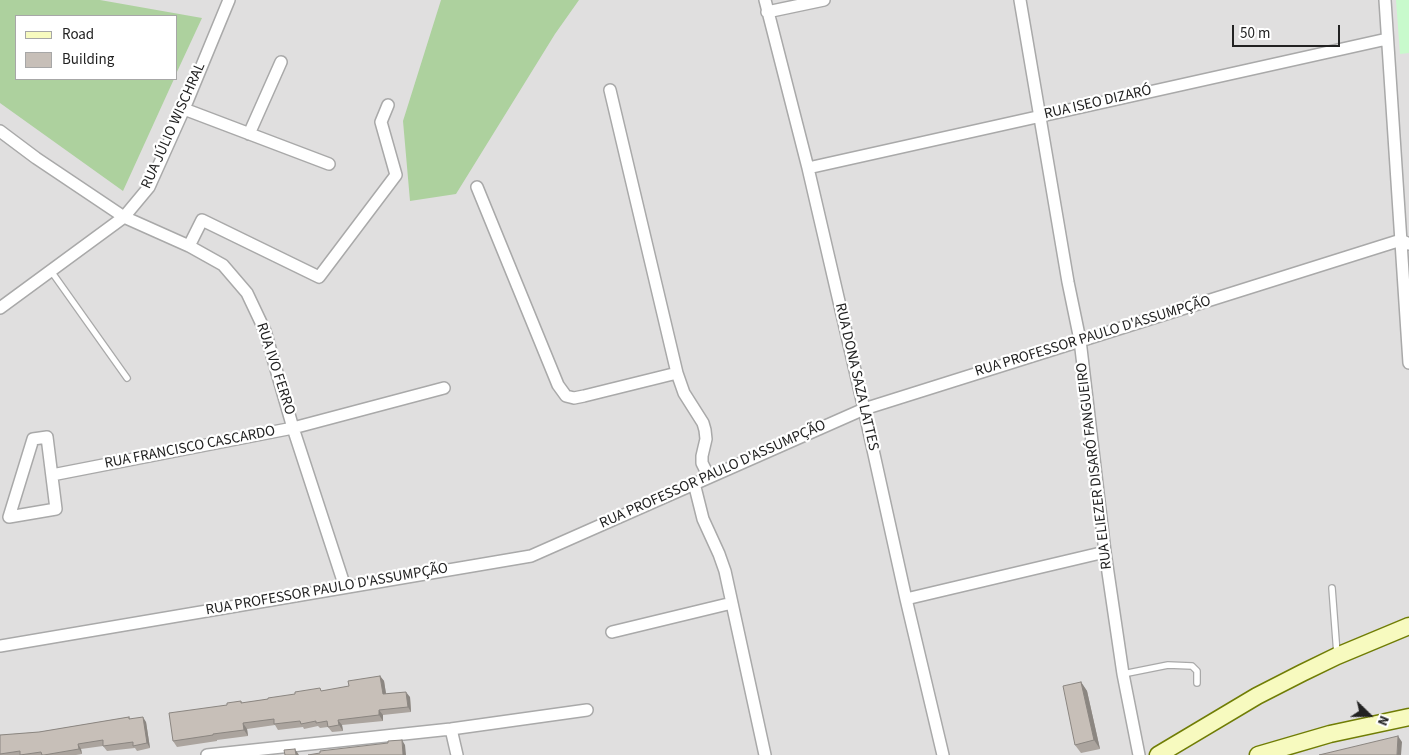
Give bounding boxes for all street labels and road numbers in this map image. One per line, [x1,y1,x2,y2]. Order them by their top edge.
street label: RUA JÚLIO WISCHRAL [138,60,210,192]
street label: RUA ISEO DIZARÓ [1043,82,1153,124]
street label: RUA PROFESSOR PAULO D'ASSUMPÇÃO [973,292,1213,382]
street label: RUA DONA SAZA LATTES [830,301,882,453]
street label: RUA IVO FERRO [252,321,298,417]
street label: RUA ELIEZER DISARÓ FANGUEIRO [1073,361,1117,571]
street label: RUA PROFESSOR PAULO D'ASSUMPÇÃO [597,417,829,533]
street label: RUA FRANCISCO CASCARDO [103,423,277,473]
street label: RUA PROFESSOR PAULO D'ASSUMPÇÃO [204,560,450,620]

